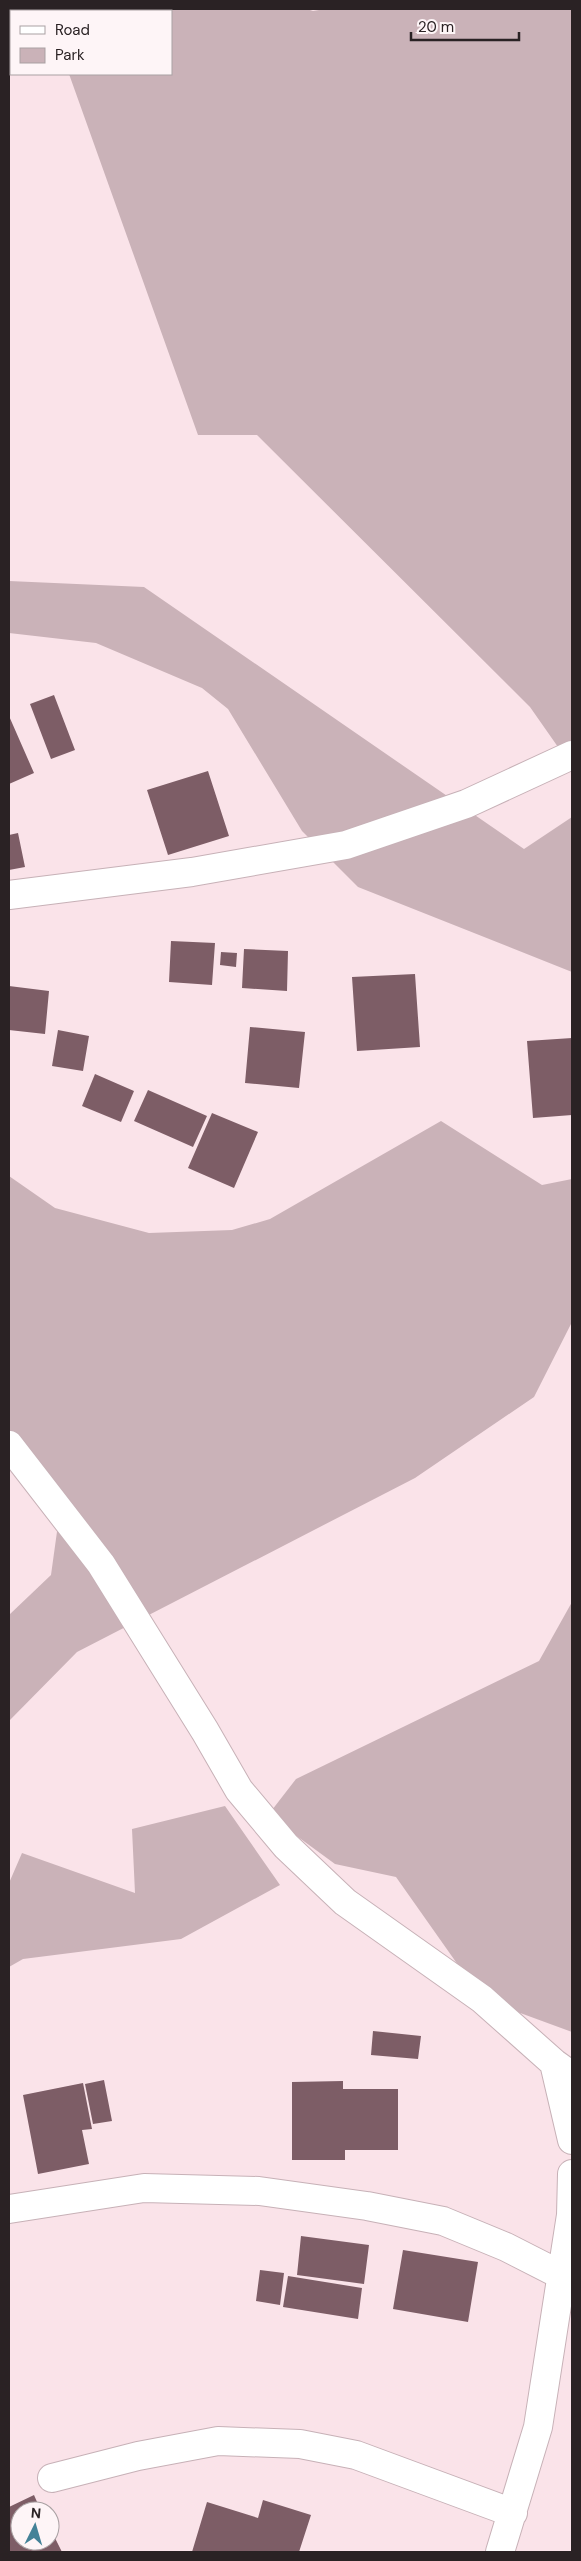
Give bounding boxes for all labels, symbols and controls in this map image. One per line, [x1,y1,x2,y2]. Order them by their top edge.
legend [10,10,172,75]
scale bar [411,10,518,42]
text: 20 m [418,17,454,37]
text: Road [55,20,90,40]
text: Park [55,45,85,65]
north arrow [10,2501,60,2551]
text: N [30,2504,42,2522]

